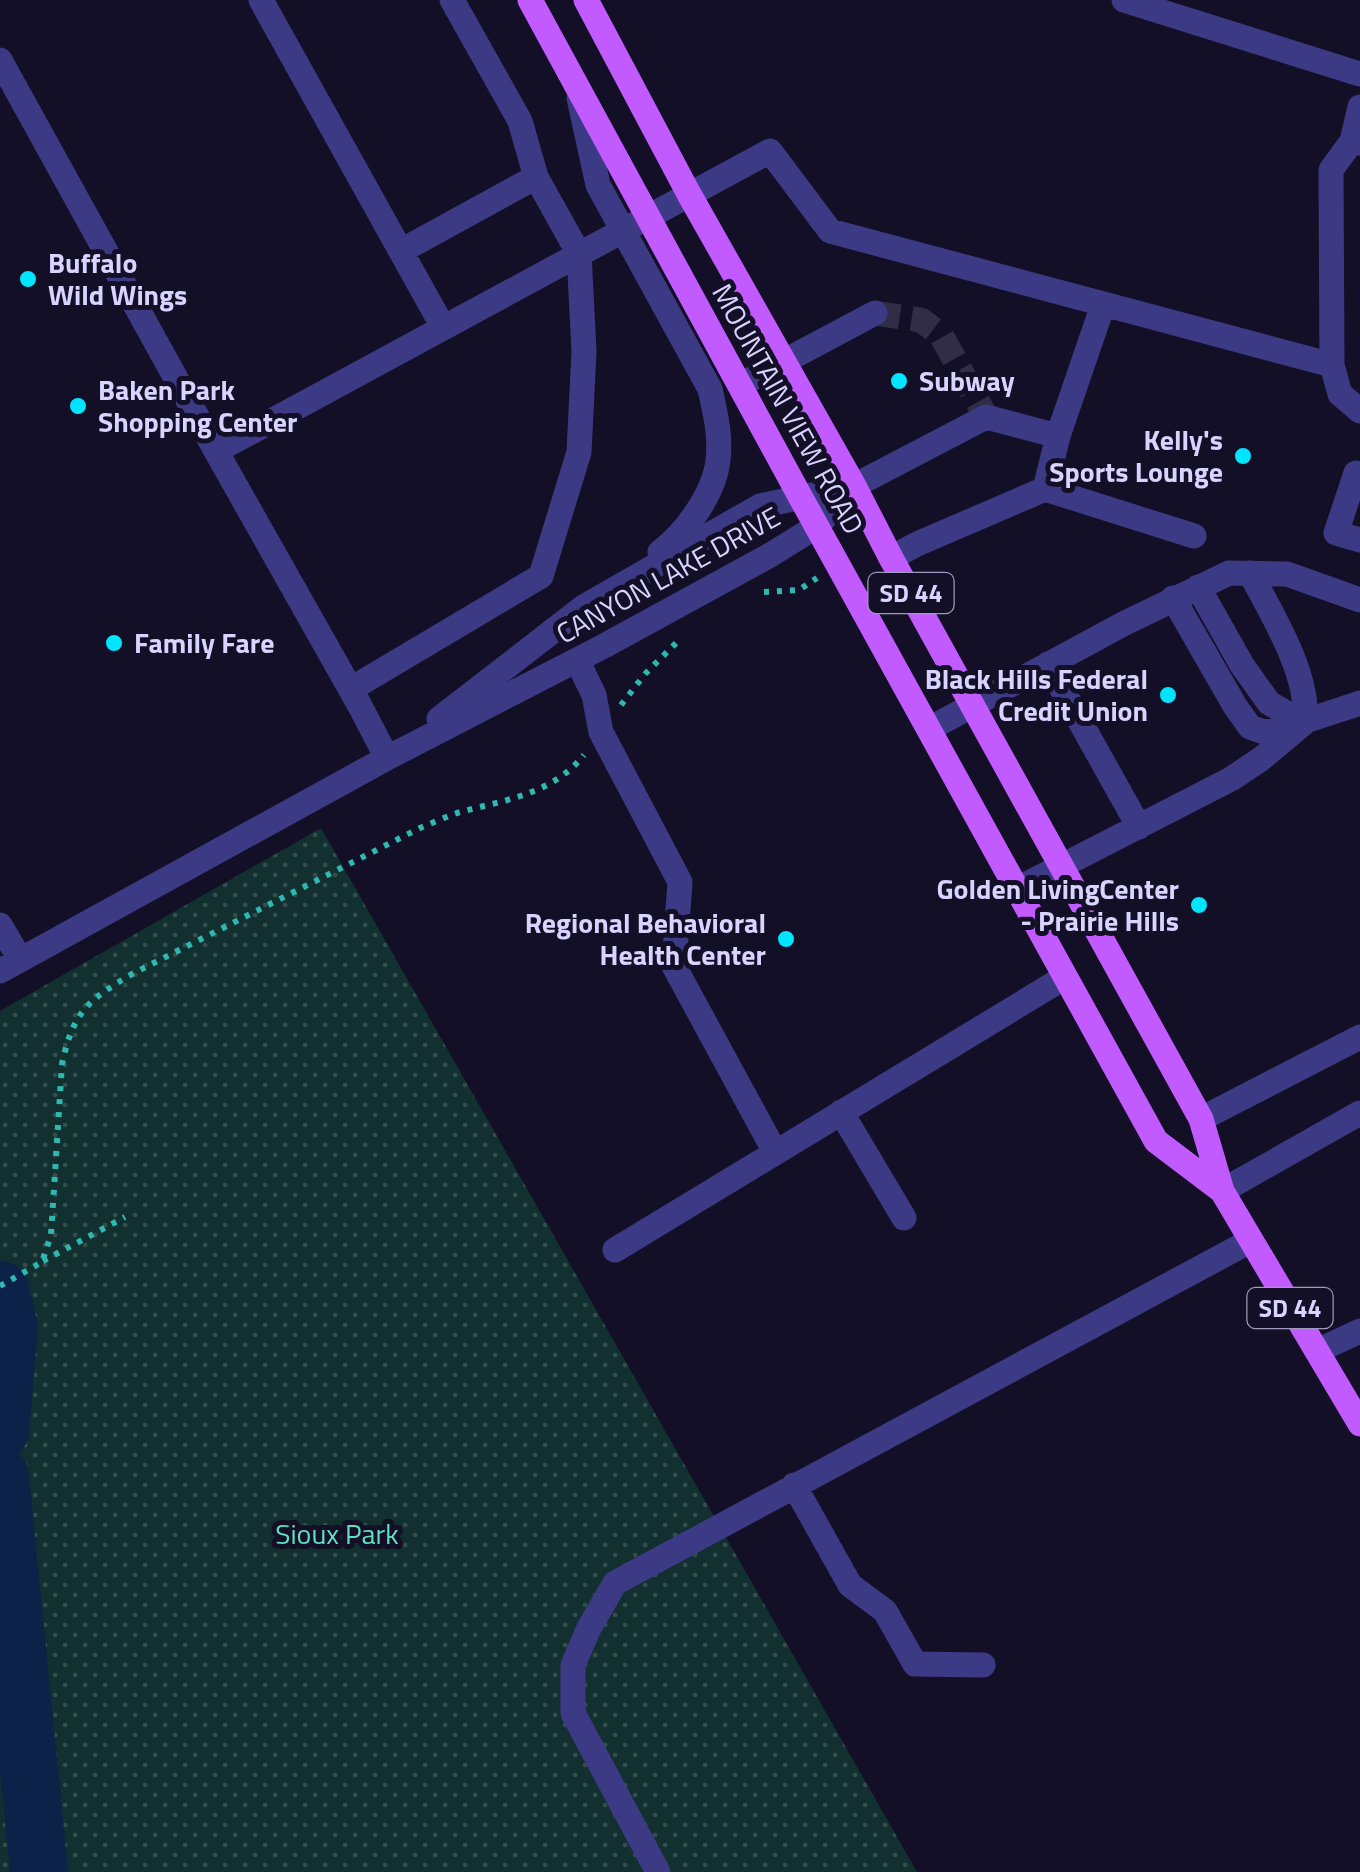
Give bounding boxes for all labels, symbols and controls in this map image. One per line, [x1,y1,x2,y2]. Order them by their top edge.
place label: Buffalo Wild Wings [48,241,187,316]
marker: Buffalo Wild Wings [17,268,39,290]
street label: MOUNTAIN VIEW ROAD [702,276,875,542]
place label: Subway [919,359,1015,402]
place label: Baken Park Shopping Center [98,368,298,443]
marker: Subway [888,370,910,392]
marker: Baken Park Shopping Center [67,395,89,417]
place label: Kelly's Sports Lounge [1049,418,1223,493]
marker: Kelly's Sports Lounge [1232,445,1254,467]
street label: CANYON LAKE DRIVE [548,495,788,654]
road number: SD 44 [868,573,954,613]
place label: Family Fare [134,621,275,664]
marker: Family Fare [103,632,125,654]
place label: Black Hills Federal Credit Union [925,657,1148,732]
marker: Black Hills Federal Credit Union [1157,684,1179,706]
place label: Golden LivingCenter - Prairie Hills [936,867,1179,942]
marker: Golden LivingCenter - Prairie Hills [1188,894,1210,916]
place label: Regional Behavioral Health Center [525,901,766,976]
marker: Regional Behavioral Health Center [775,928,797,950]
road number: SD 44 [1248,1288,1332,1328]
park label: Sioux Park [275,1512,399,1555]

